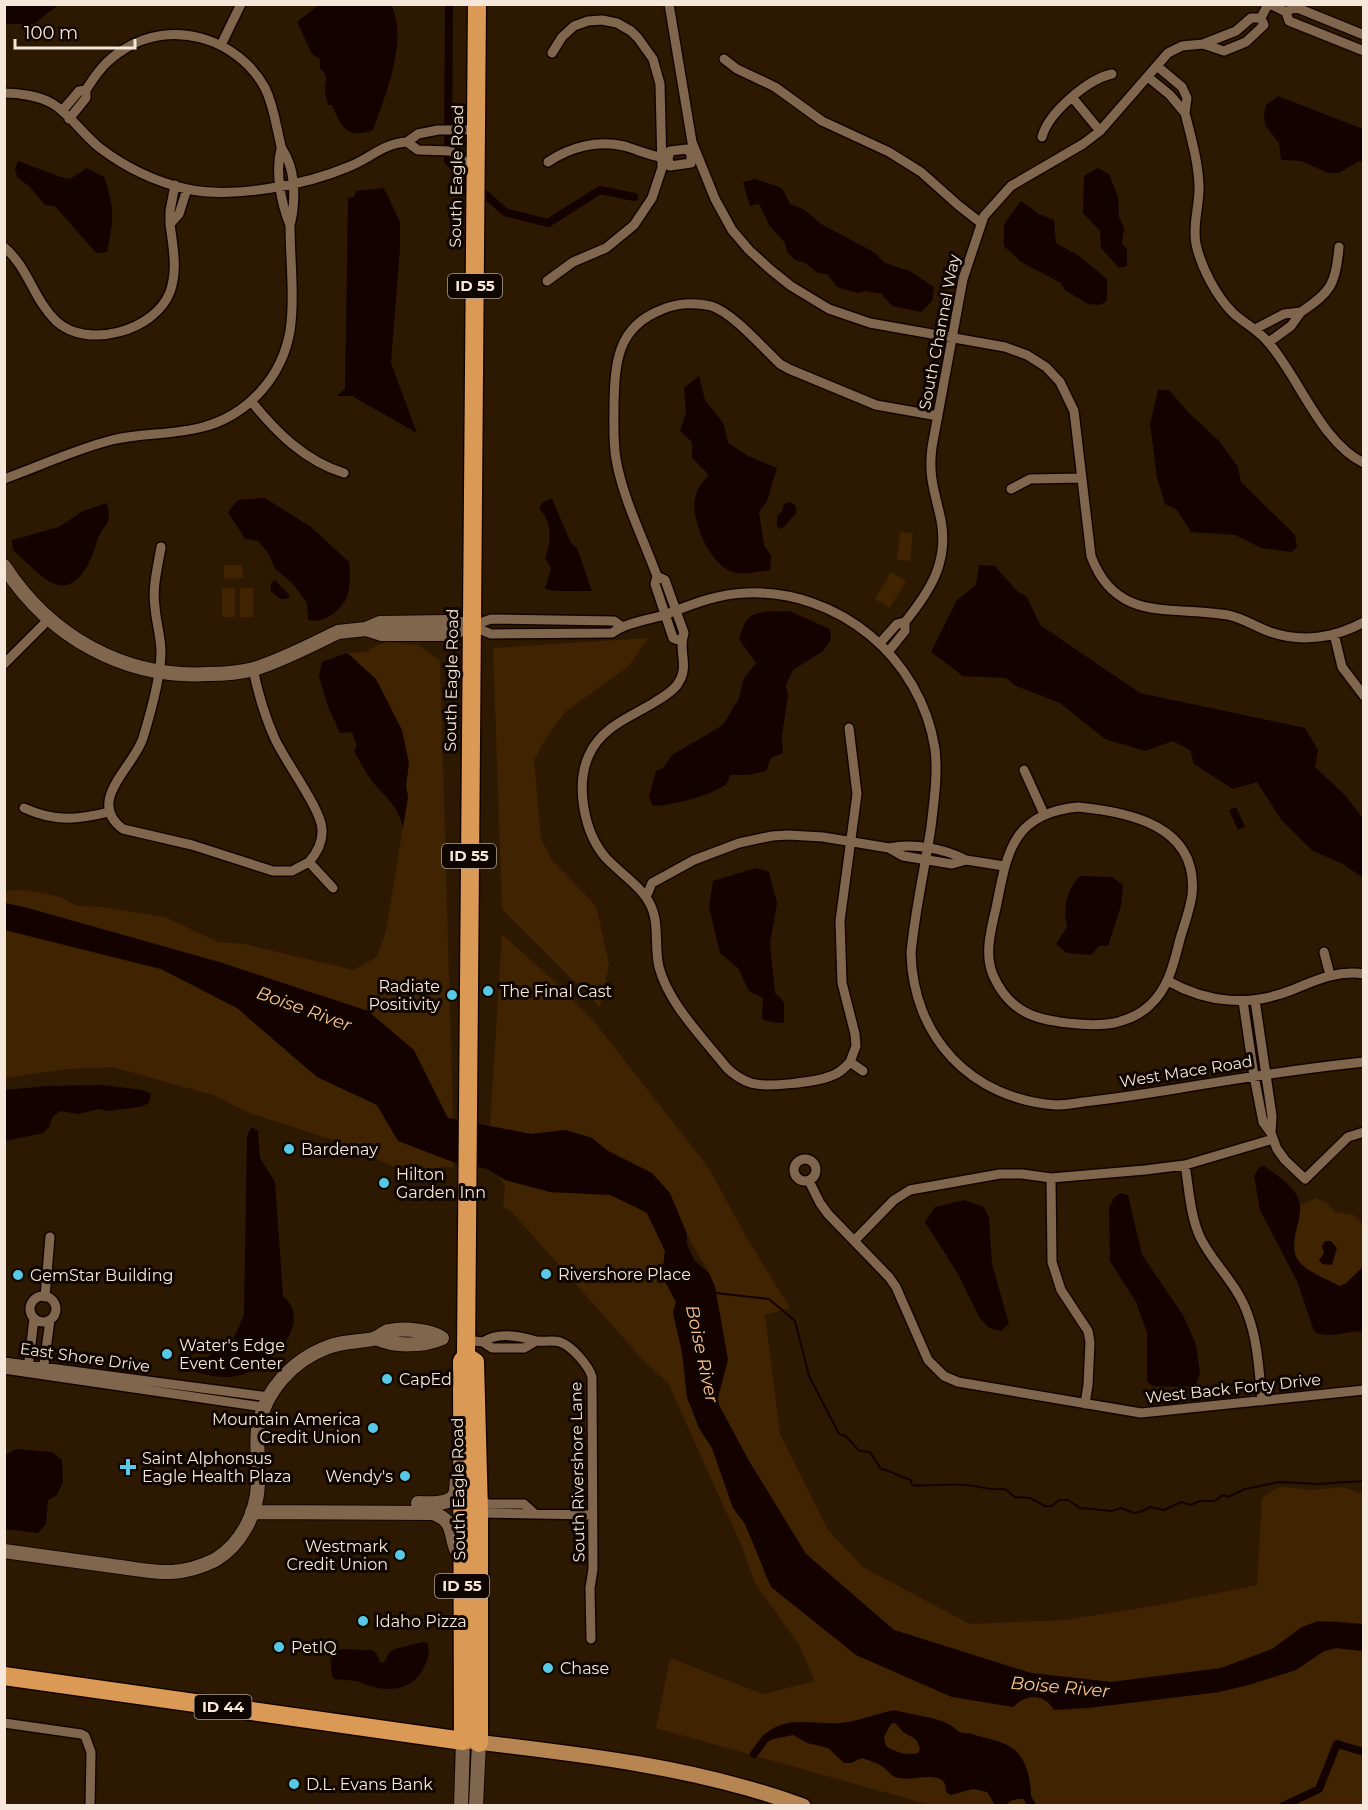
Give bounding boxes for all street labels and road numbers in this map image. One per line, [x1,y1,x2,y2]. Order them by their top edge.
street label: South Eagle Road [446,104,467,248]
street label: South Channel Way [915,252,964,412]
road number: ID 55 [448,274,502,298]
street label: South Eagle Road [441,608,462,752]
road number: ID 55 [442,844,496,868]
street label: West Mace Road [1118,1052,1254,1091]
street label: East Shore Drive [19,1339,151,1376]
street label: West Back Forty Drive [1144,1370,1322,1407]
street label: South Rivershore Lane [566,1382,589,1562]
street label: South Eagle Road [448,1417,469,1561]
road number: ID 55 [435,1574,489,1598]
road number: ID 44 [194,1695,252,1719]

